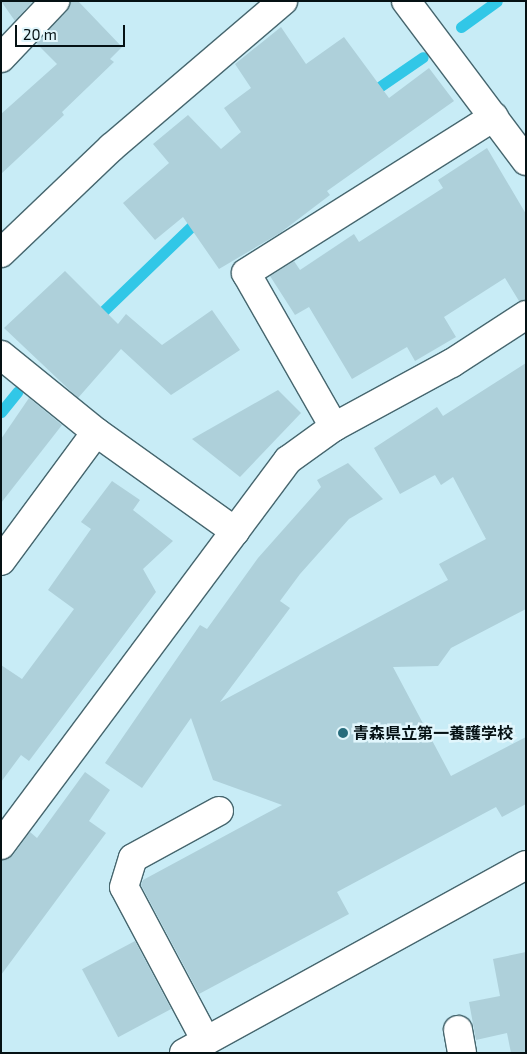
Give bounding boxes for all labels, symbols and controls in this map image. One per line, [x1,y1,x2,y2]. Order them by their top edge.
scale bar [18,15,128,47]
text: 20 m [23,25,57,43]
place label: 青森県立第一養護学校 [353,723,513,743]
marker: 青森県立第一養護学校 [337,727,349,739]

